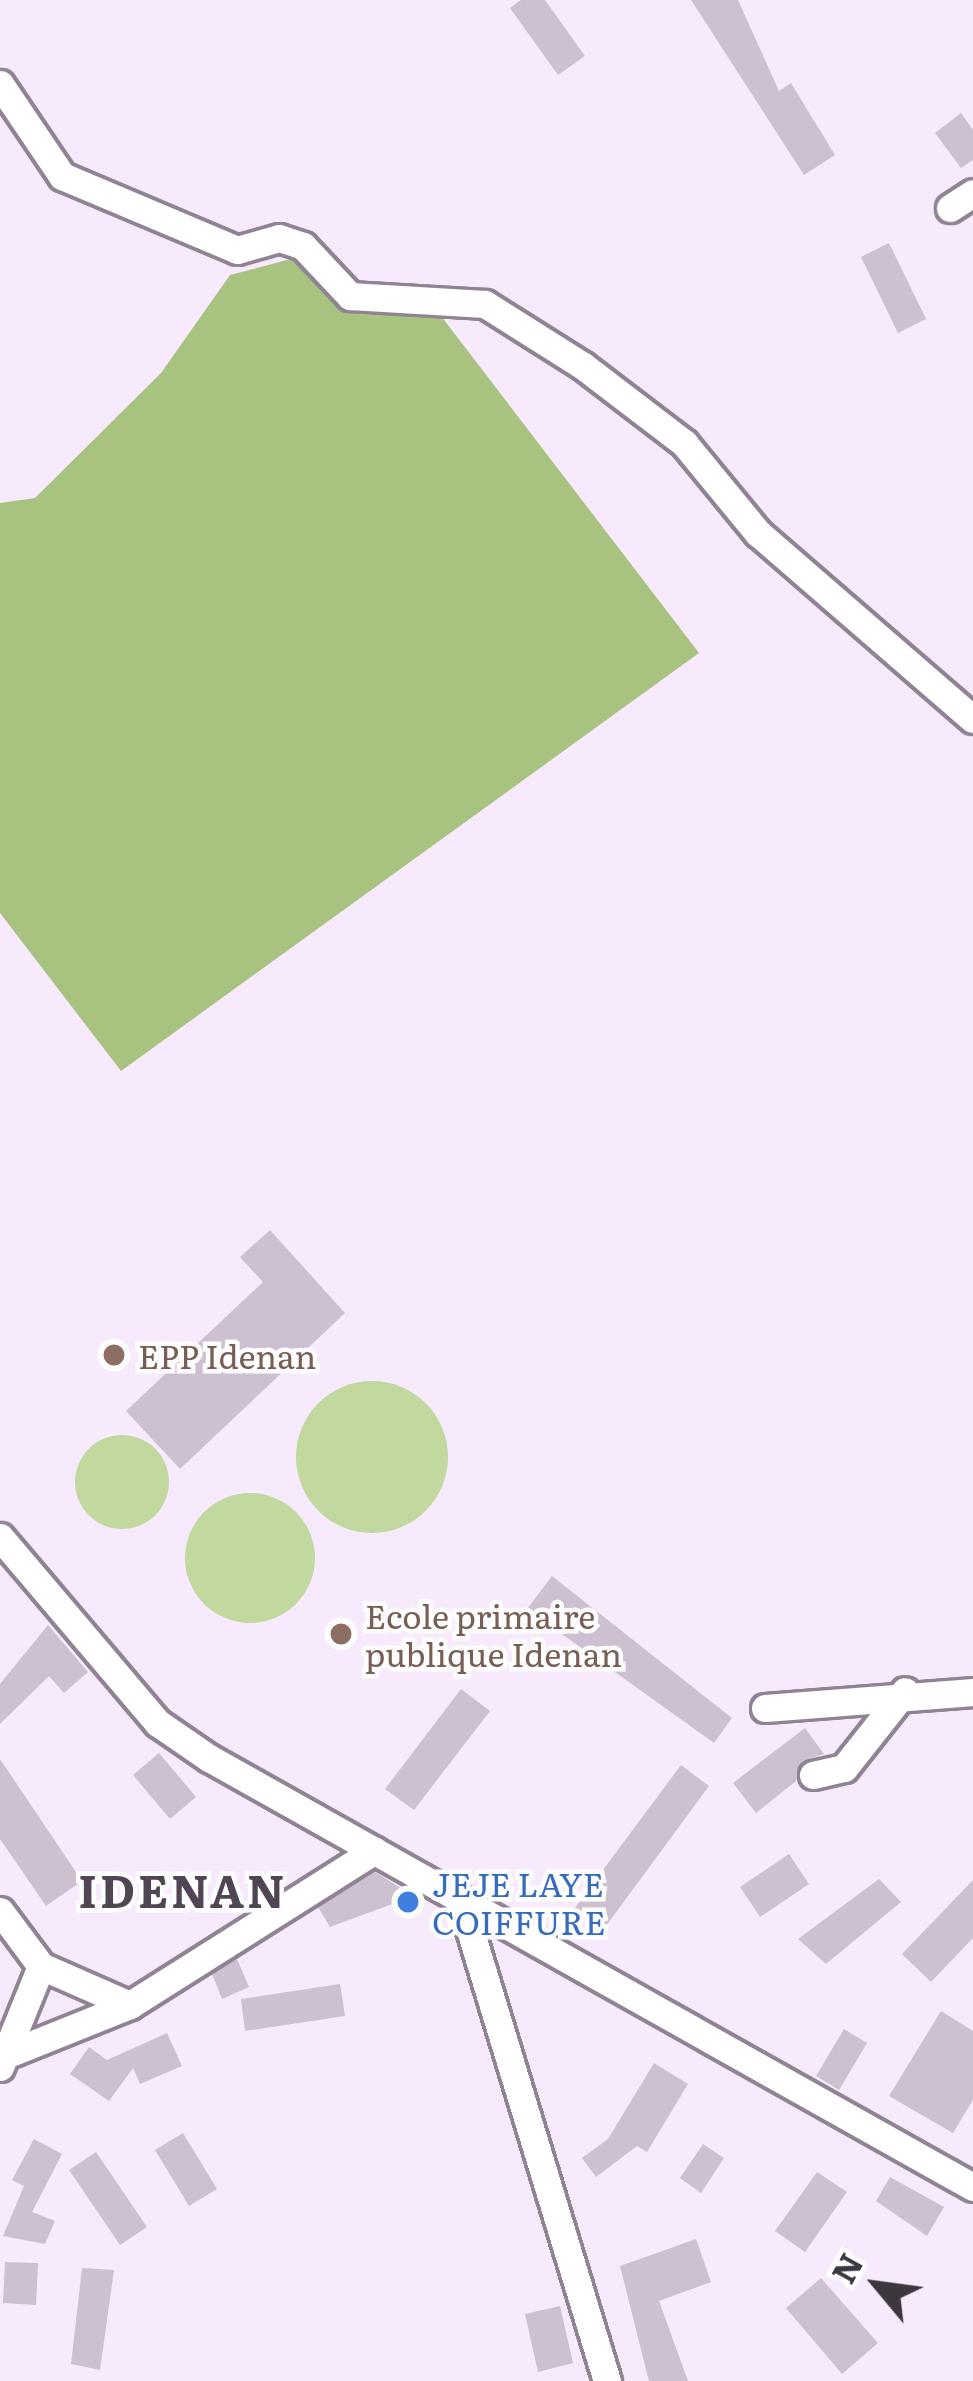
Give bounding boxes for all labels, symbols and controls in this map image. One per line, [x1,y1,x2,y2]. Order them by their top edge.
place label: EPP Idenan [138,1335,316,1375]
marker: EPP Idenan [101,1342,127,1368]
place label: Ecole primaire publique Idenan [365,1595,622,1673]
marker: Ecole primaire publique Idenan [328,1621,354,1647]
district label: IDENAN [78,1862,288,1916]
place label: JEJE LAYE COIFFURE [432,1863,605,1941]
marker: JEJE LAYE COIFFURE [395,1889,421,1915]
north arrow [817,2225,937,2345]
text: N [817,2243,873,2291]

